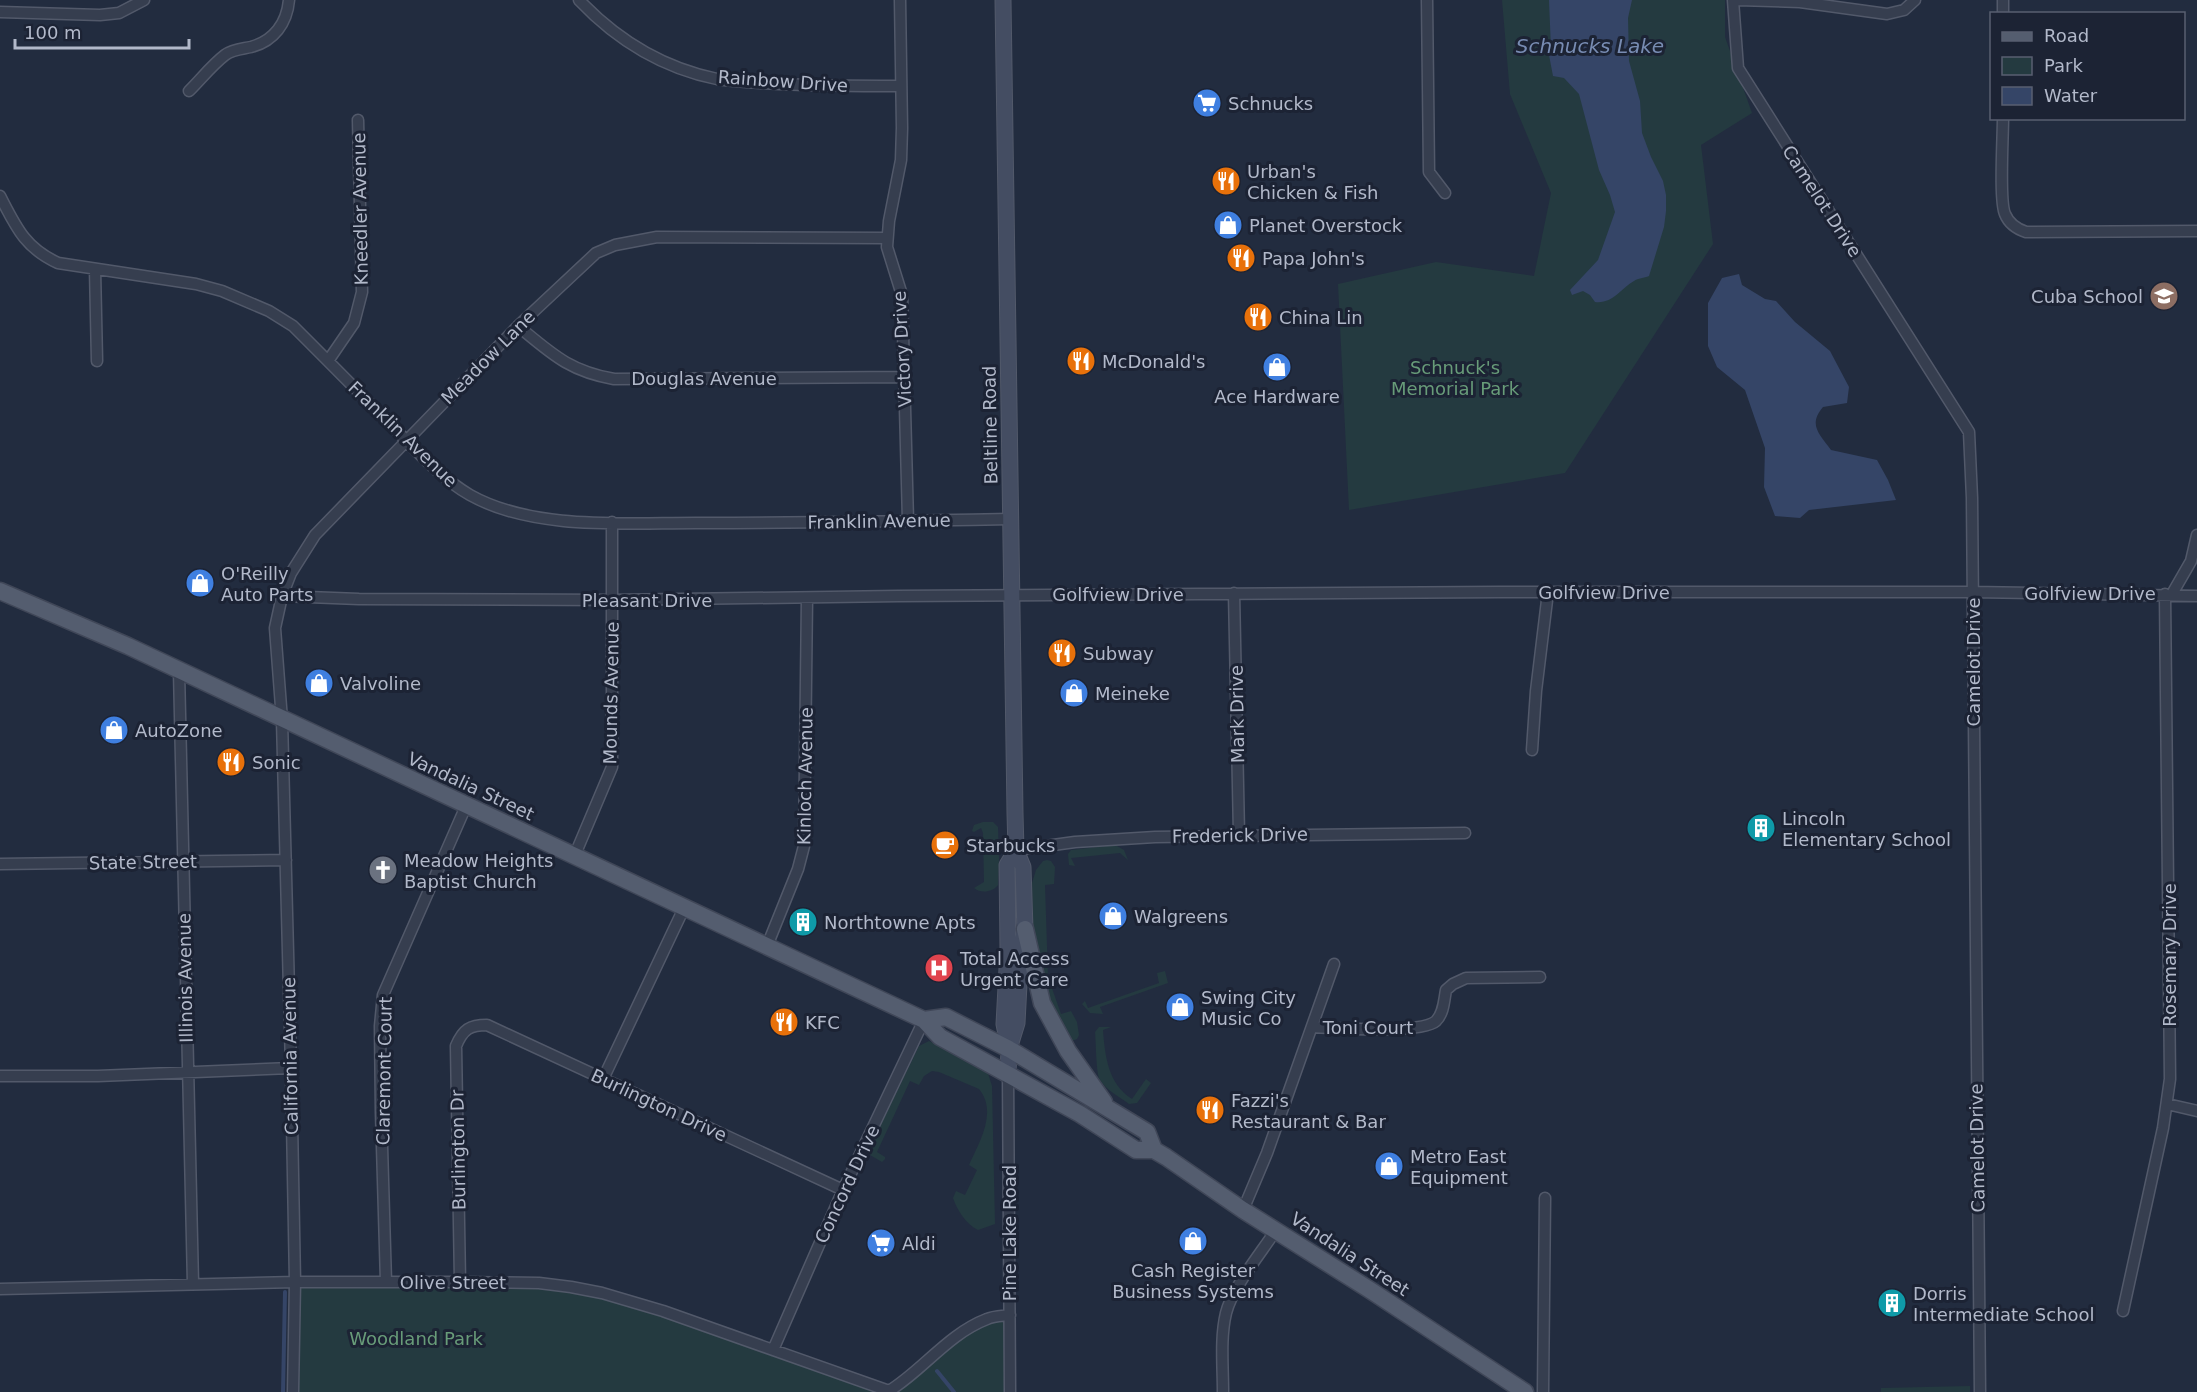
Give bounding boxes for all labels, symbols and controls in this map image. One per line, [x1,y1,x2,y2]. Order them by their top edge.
scale bar [15,12,189,50]
legend [1990,12,2185,120]
text: 100 m [24,22,82,43]
text: Road [2044,25,2089,46]
water label: Schnucks Lake [1516,34,1664,58]
text: Park [2044,55,2083,76]
street label: Rainbow Drive [717,66,849,96]
text: Water [2044,85,2098,106]
supermarket icon: Schnucks [1191,87,1223,119]
place label: Schnucks [1228,93,1313,114]
street label: Kneedler Avenue [348,132,372,286]
street label: Camelot Drive [1778,141,1866,261]
place label: Urban's Chicken & Fish [1247,161,1378,203]
restaurant icon: Urban's Chicken & Fish [1210,165,1242,197]
shop icon: Planet Overstock [1212,209,1244,241]
place label: Planet Overstock [1249,215,1403,236]
restaurant icon: Papa John's [1225,242,1257,274]
place label: Papa John's [1262,248,1365,269]
school or university icon: Cuba School [2148,280,2180,312]
place label: Cuba School [2031,286,2143,307]
street label: Victory Drive [888,290,916,408]
restaurant icon: China Lin [1242,301,1274,333]
street label: Meadow Lane [437,306,539,408]
place label: China Lin [1279,307,1363,328]
restaurant icon: McDonald's [1065,345,1097,377]
place label: McDonald's [1102,351,1206,372]
shop icon: Ace Hardware [1261,351,1293,383]
park label: Schnuck's Memorial Park [1391,357,1520,399]
street label: Beltline Road [978,365,1002,485]
street label: Douglas Avenue [631,368,777,389]
street label: Franklin Avenue [344,377,462,491]
place label: Ace Hardware [1214,386,1340,407]
street label: Franklin Avenue [807,509,951,533]
place label: O'Reilly Auto Parts [221,563,313,605]
shop icon: O'Reilly Auto Parts [184,567,216,599]
street label: Golfview Drive [1538,582,1670,603]
street label: Golfview Drive [2024,583,2156,604]
street label: Golfview Drive [1052,584,1184,605]
street label: Pleasant Drive [582,590,712,611]
street label: Camelot Drive [1963,598,1984,727]
street label: Mounds Avenue [599,621,623,765]
restaurant icon: Subway [1046,637,1078,669]
place label: Subway [1083,643,1154,664]
street label: Mark Drive [1226,665,1248,763]
shop icon: Valvoline [303,667,335,699]
place label: Valvoline [340,673,421,694]
shop icon: Meineke [1058,677,1090,709]
place label: Meineke [1095,683,1170,704]
street label: Kinloch Avenue [793,707,817,845]
shop icon: AutoZone [98,714,130,746]
place label: AutoZone [135,720,223,741]
restaurant icon: Sonic [215,746,247,778]
street label: Vandalia Street [404,747,538,825]
place label: Sonic [252,752,301,773]
place label: Lincoln Elementary School [1782,808,1951,850]
building icon: Lincoln Elementary School [1745,812,1777,844]
street label: Frederick Drive [1172,823,1308,847]
cafe icon: Starbucks [929,829,961,861]
place label: Starbucks [966,835,1055,856]
place label: Meadow Heights Baptist Church [404,850,553,892]
street label: State Street [89,851,197,873]
church icon: Meadow Heights Baptist Church [367,854,399,886]
street label: Rosemary Drive [2159,883,2180,1027]
shop icon: Walgreens [1097,900,1129,932]
building icon: Northtowne Apts [787,906,819,938]
place label: Walgreens [1134,906,1228,927]
place label: Northtowne Apts [824,912,976,933]
street label: Illinois Avenue [173,913,197,1043]
place label: Total Access Urgent Care [959,948,1069,990]
hospital icon: Total Access Urgent Care [923,952,955,984]
street label: California Avenue [278,977,302,1135]
place label: Swing City Music Co [1201,987,1296,1029]
shop icon: Swing City Music Co [1164,991,1196,1023]
street label: Claremont Court [372,996,396,1146]
restaurant icon: KFC [768,1006,800,1038]
place label: KFC [805,1012,840,1033]
street label: Toni Court [1322,1017,1413,1038]
street label: Burlington Drive [588,1064,730,1146]
street label: Camelot Drive [1965,1083,1989,1213]
street label: Burlington Dr [446,1089,470,1210]
place label: Fazzi's Restaurant & Bar [1231,1090,1386,1132]
restaurant icon: Fazzi's Restaurant & Bar [1194,1094,1226,1126]
street label: Concord Drive [810,1122,884,1246]
place label: Metro East Equipment [1410,1146,1508,1188]
shop icon: Metro East Equipment [1373,1150,1405,1182]
street label: Pine Lake Road [999,1165,1020,1301]
street label: Vandalia Street [1287,1208,1413,1300]
shop icon: Cash Register Business Systems [1177,1225,1209,1257]
supermarket icon: Aldi [865,1227,897,1259]
place label: Aldi [902,1233,936,1254]
place label: Cash Register Business Systems [1112,1260,1274,1302]
street label: Olive Street [400,1272,506,1293]
place label: Dorris Intermediate School [1913,1283,2095,1325]
building icon: Dorris Intermediate School [1876,1287,1908,1319]
park label: Woodland Park [349,1328,483,1349]

